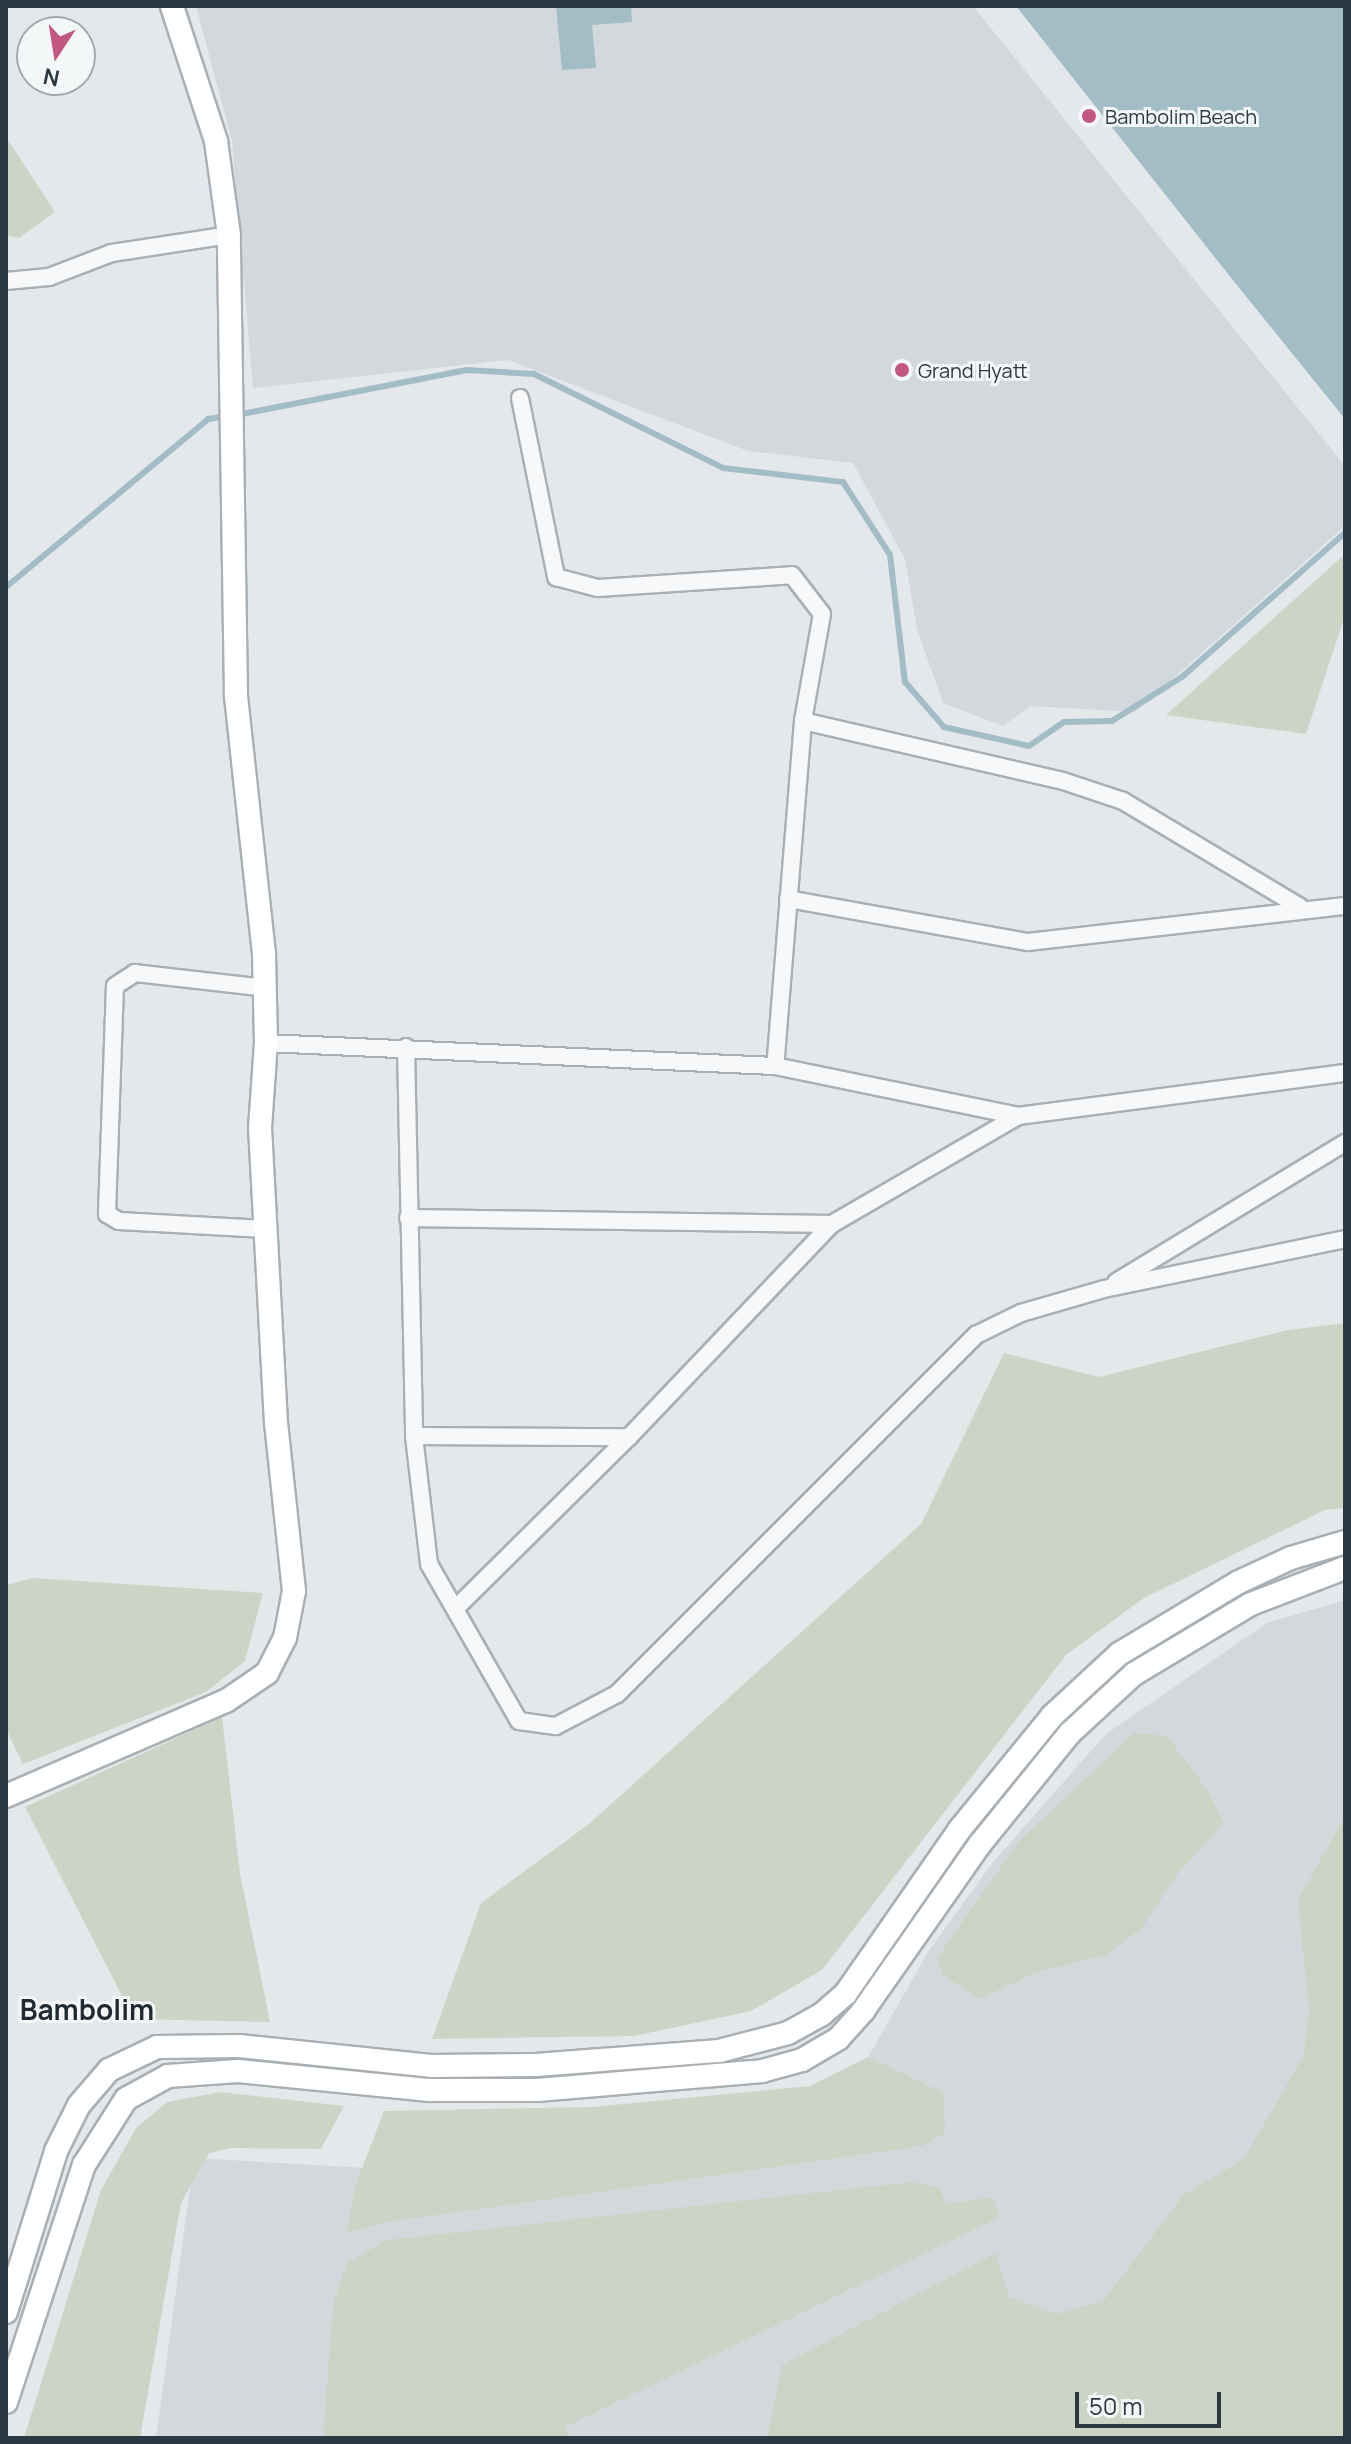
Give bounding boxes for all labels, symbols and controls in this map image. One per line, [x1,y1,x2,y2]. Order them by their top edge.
north arrow [16,16,96,96]
text: N [41,61,62,94]
place label: Bambolim Beach [1105,104,1257,128]
marker: Bambolim Beach [1080,107,1098,125]
place label: Grand Hyatt [918,358,1027,382]
marker: Grand Hyatt [893,361,911,379]
district label: Bambolim [20,1992,154,2026]
scale bar [1079,2376,1225,2426]
text: 50 m [1089,2389,1143,2422]

